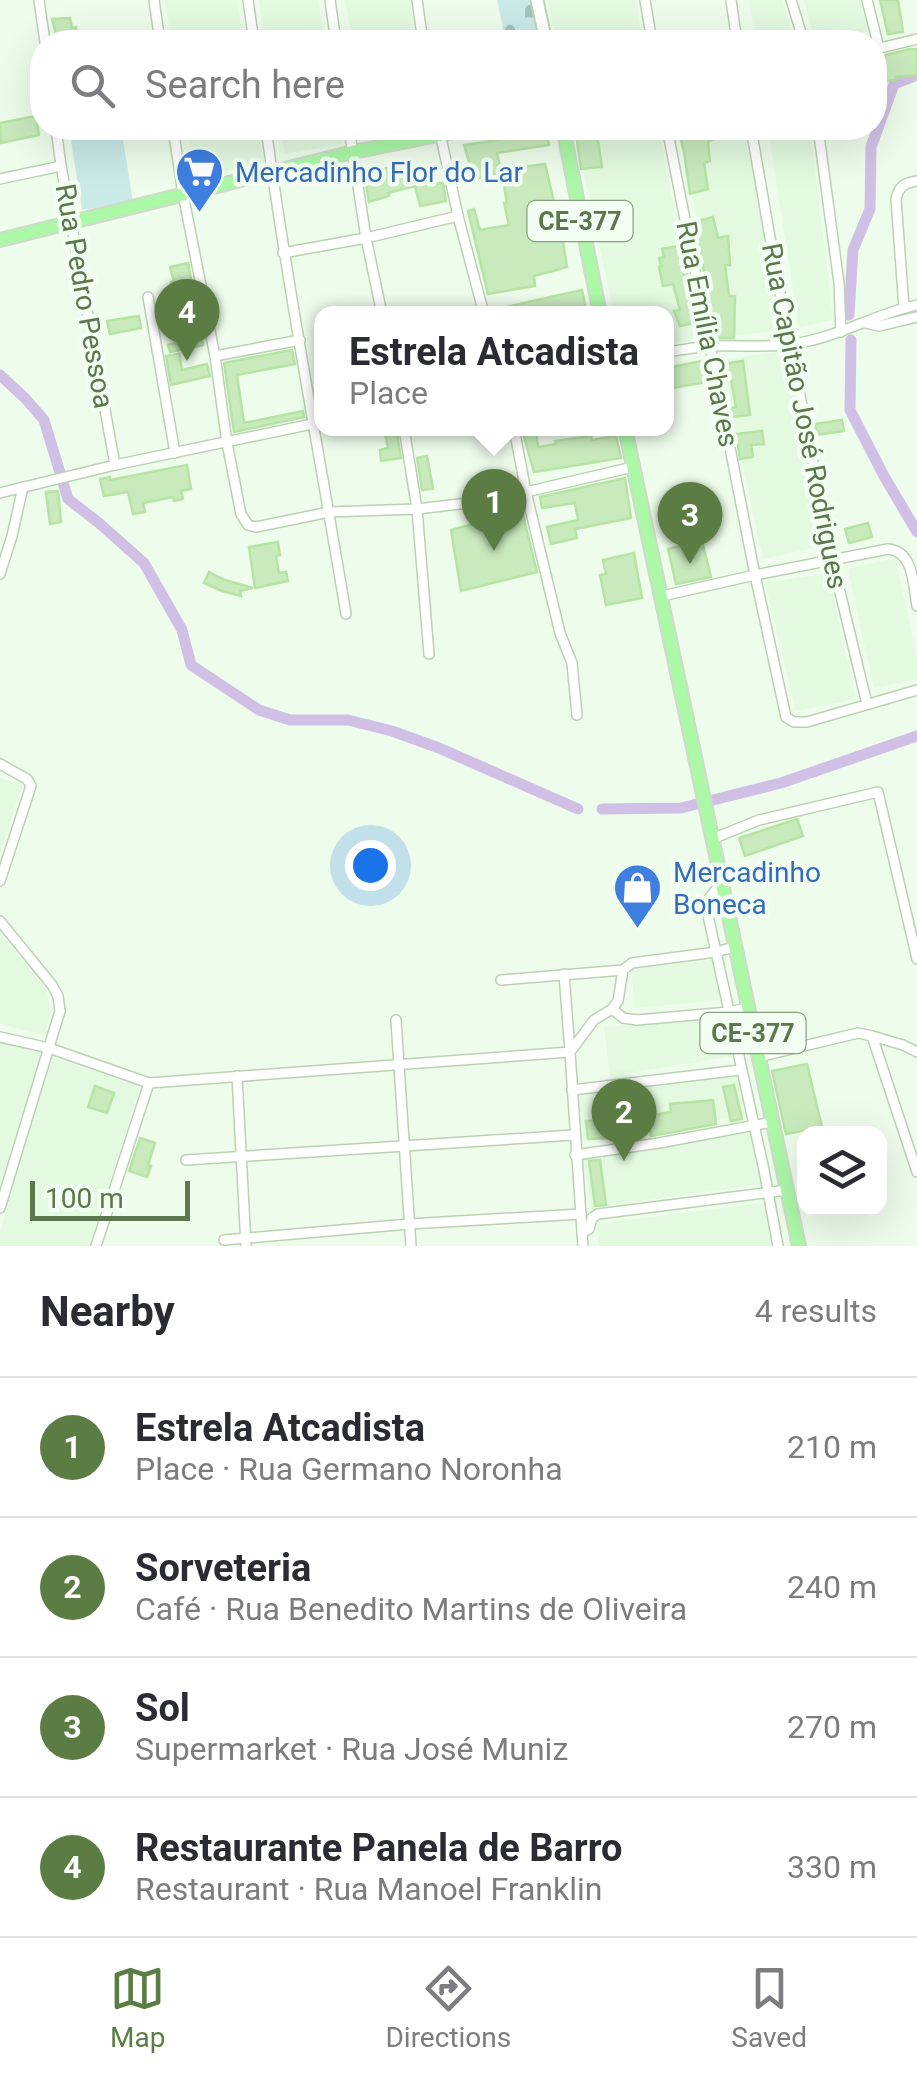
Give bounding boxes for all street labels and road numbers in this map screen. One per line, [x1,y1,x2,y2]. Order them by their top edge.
street label: Rua Pedro Pessoa [49,181,121,411]
road number: CE-377 [528,201,632,241]
street label: Rua Emília Chaves [669,218,746,450]
street label: Rua Capitão José Rodrigues [755,240,854,592]
road number: CE-377 [700,1013,806,1053]

